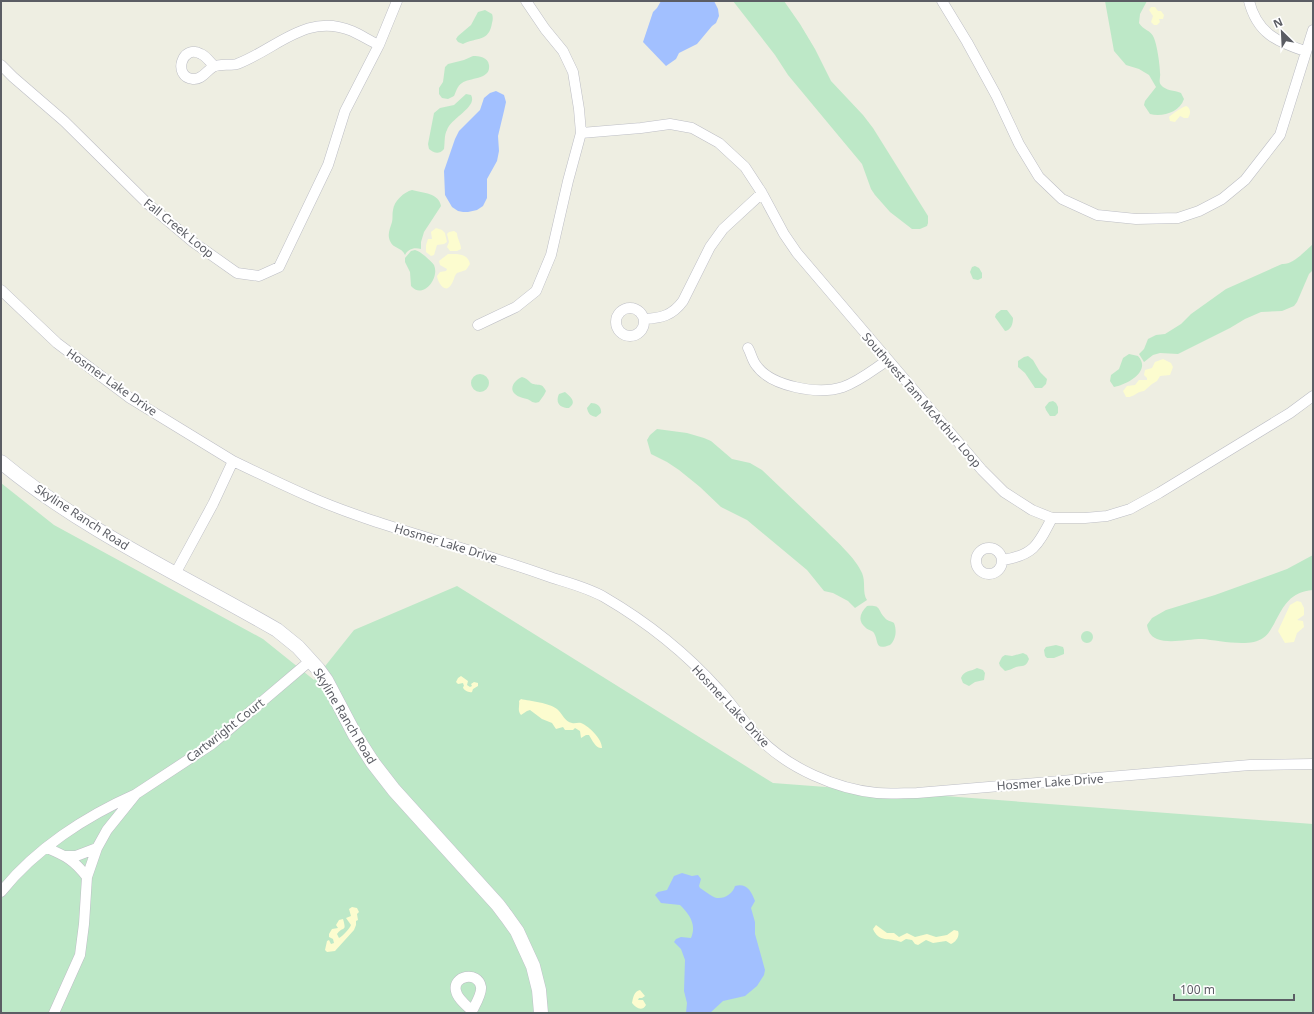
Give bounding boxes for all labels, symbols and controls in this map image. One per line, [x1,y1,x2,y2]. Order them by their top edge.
north arrow [1262,12,1302,52]
text: N [1271,14,1285,31]
street label: Fall Creek Loop [140,194,218,262]
street label: Southwest Tam McArthur Loop [859,329,985,471]
street label: Hosmer Lake Drive [63,344,161,420]
street label: Skyline Ranch Road [32,480,132,554]
street label: Hosmer Lake Drive [392,519,500,567]
street label: Hosmer Lake Drive [688,661,774,751]
street label: Skyline Ranch Road [310,665,380,767]
street label: Cartwright Court [182,694,268,766]
street label: Hosmer Lake Drive [996,770,1104,794]
scale bar [1174,976,1294,1002]
text: 100 m [1180,981,1215,998]

